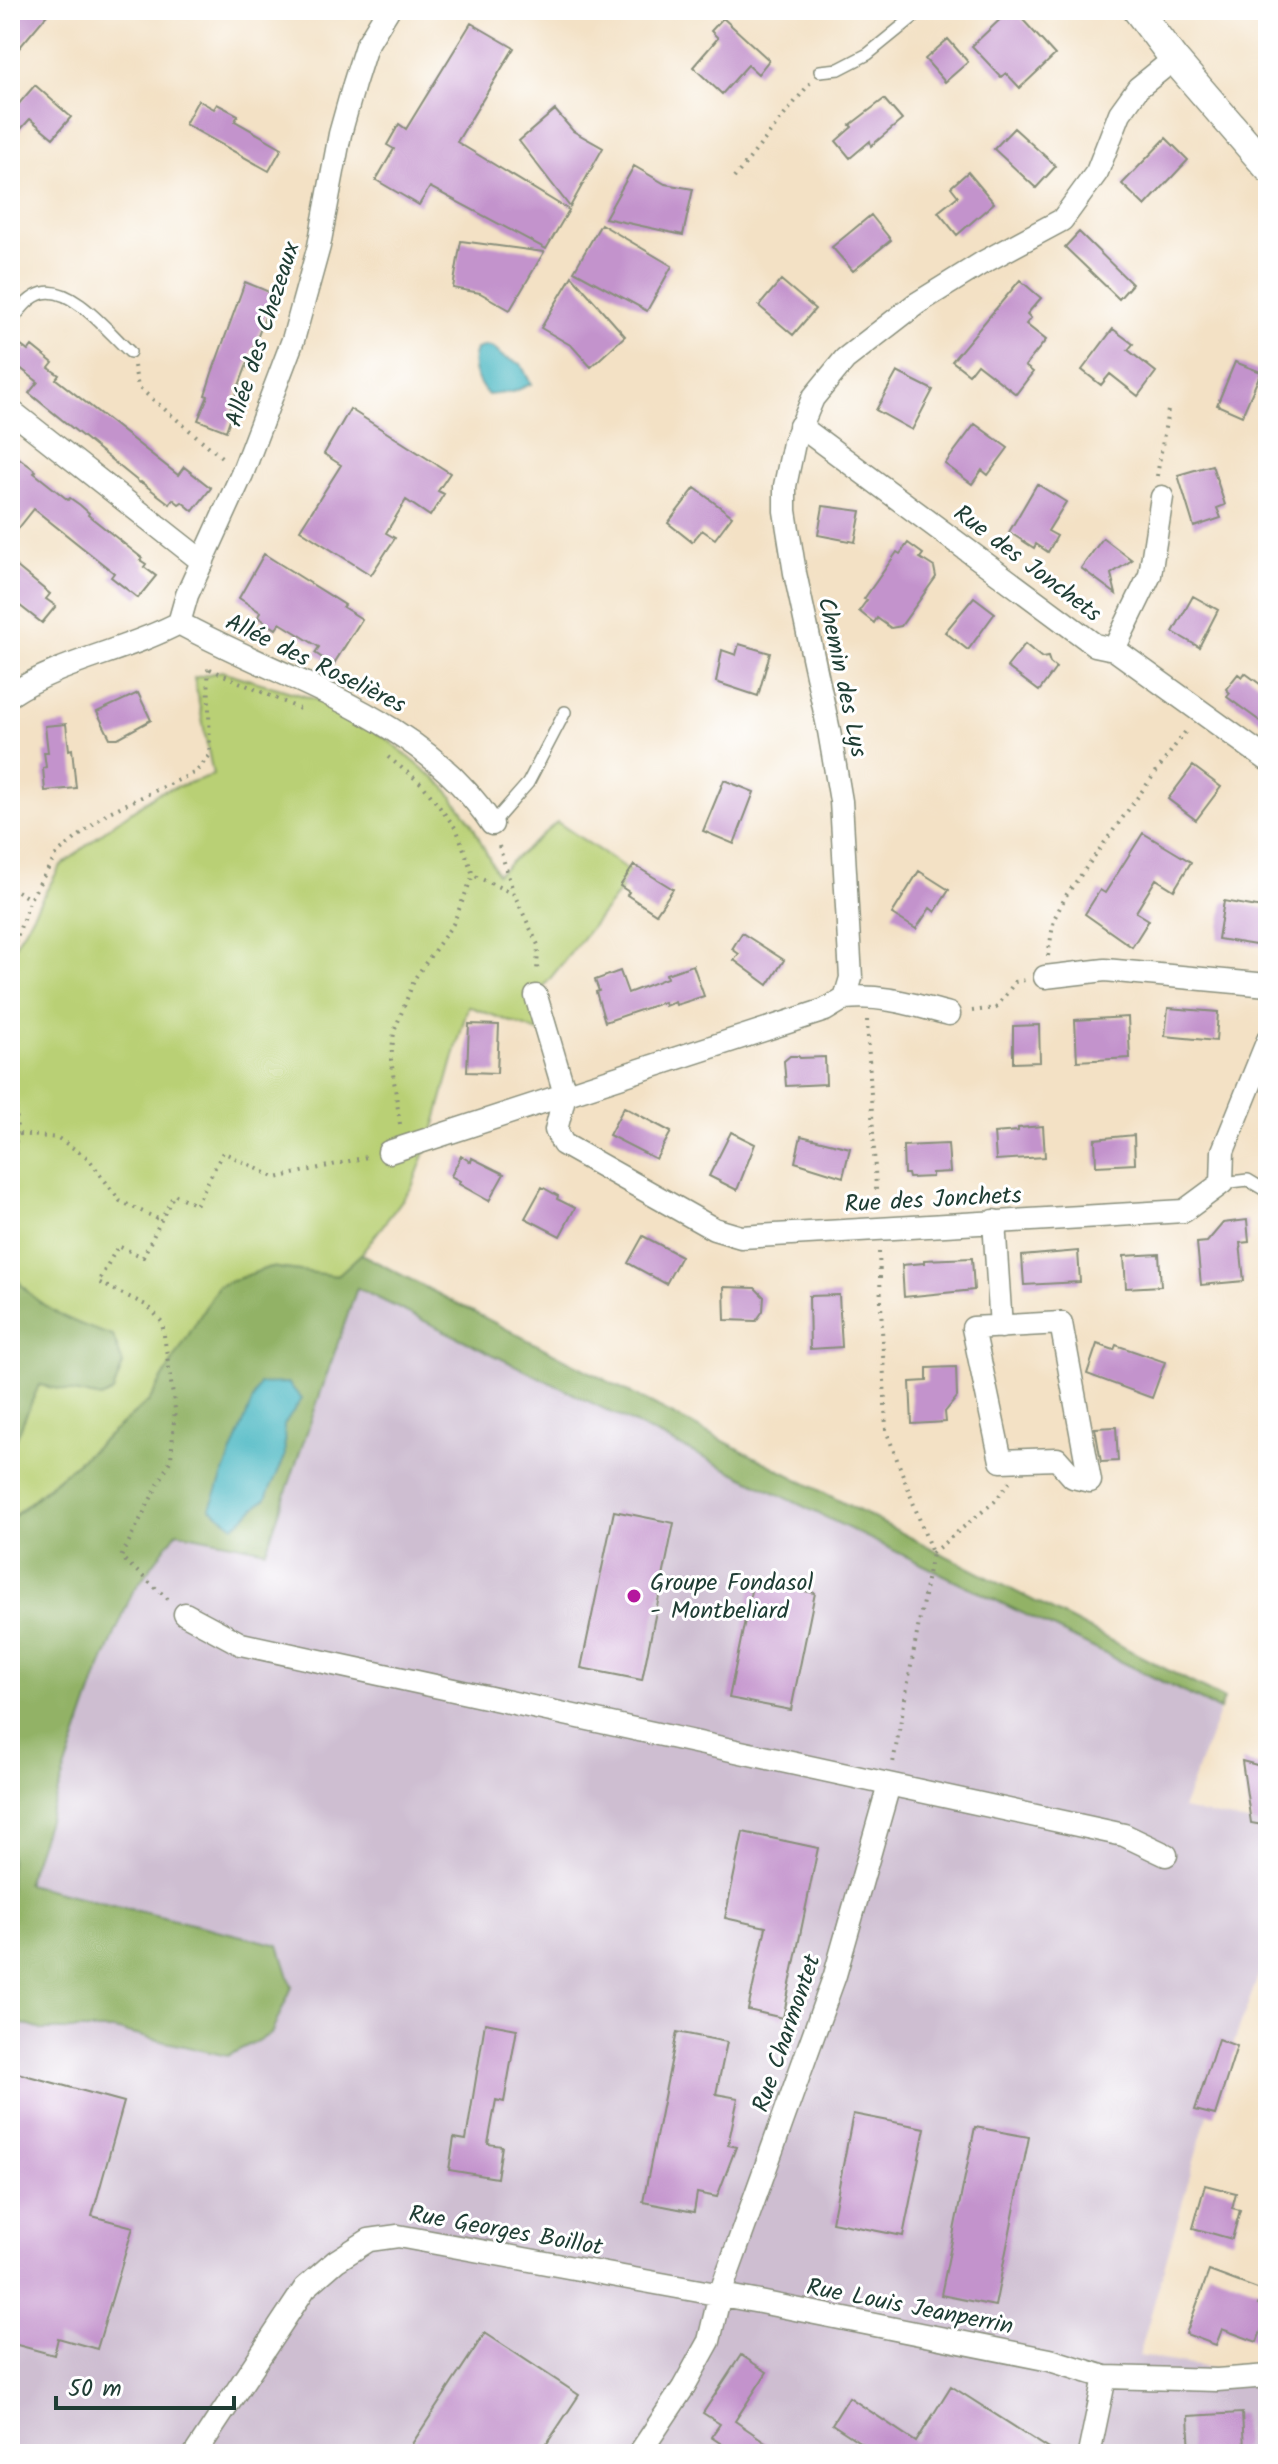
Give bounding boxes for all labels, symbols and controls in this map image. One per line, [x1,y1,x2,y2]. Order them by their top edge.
street label: Allée des Chezeaux [215,236,312,432]
street label: Rue des Jonchets [945,495,1110,633]
street label: Chemin des Lys [806,594,877,761]
street label: Allée des Roselières [218,604,412,725]
street label: Rue des Jonchets [843,1176,1023,1225]
place label: Groupe Fondasol - Montbeliard [650,1564,813,1631]
marker: Groupe Fondasol - Montbeliard [625,1587,643,1605]
street label: Rue Charmontet [742,1949,833,2118]
street label: Rue Georges Boillot [406,2195,606,2268]
street label: Rue Louis Jeanperrin [803,2268,1016,2347]
scale bar [56,2360,234,2410]
text: 50 m [68,2370,122,2409]

